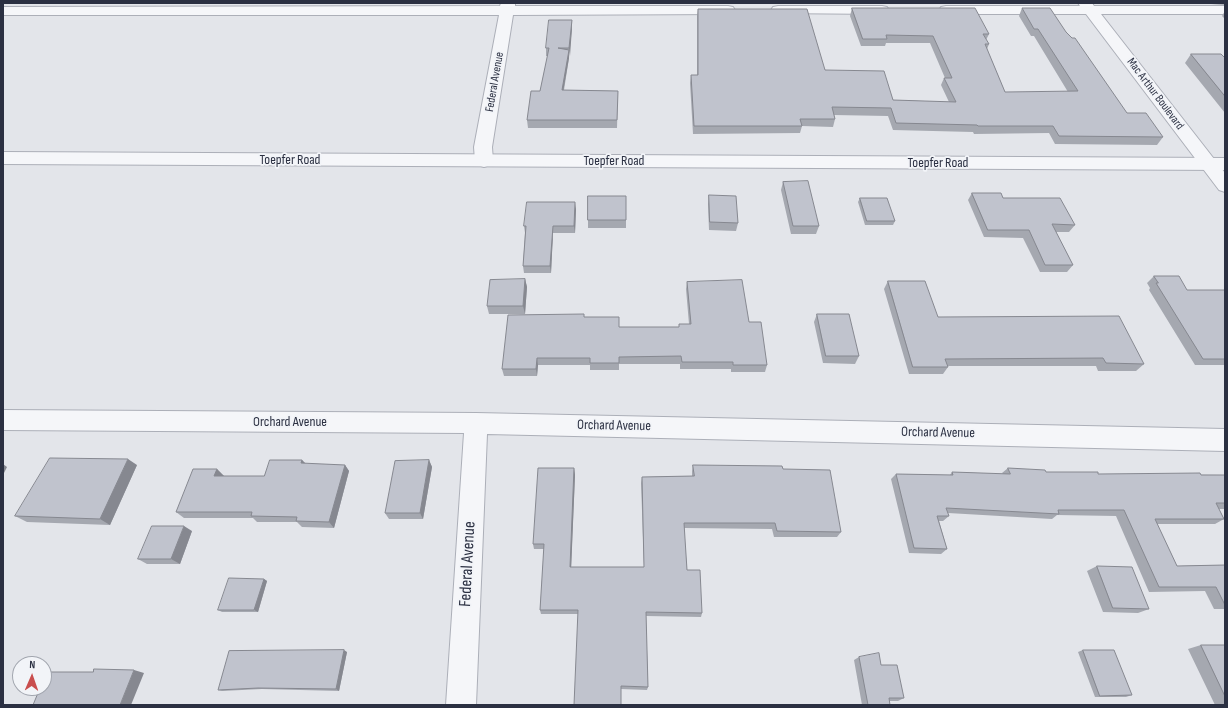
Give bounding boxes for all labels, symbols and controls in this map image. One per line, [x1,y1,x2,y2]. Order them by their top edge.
street label: Federal Avenue [483,51,507,113]
street label: Mac Arthur Boulevard [1123,55,1187,133]
street label: Toepfer Road [260,152,320,168]
street label: Toepfer Road [584,153,644,169]
street label: Toepfer Road [908,155,968,171]
street label: Orchard Avenue [253,414,327,430]
street label: Orchard Avenue [577,417,651,435]
street label: Orchard Avenue [901,424,975,442]
street label: Federal Avenue [456,521,480,607]
north arrow [12,656,52,696]
text: N [29,658,36,671]

